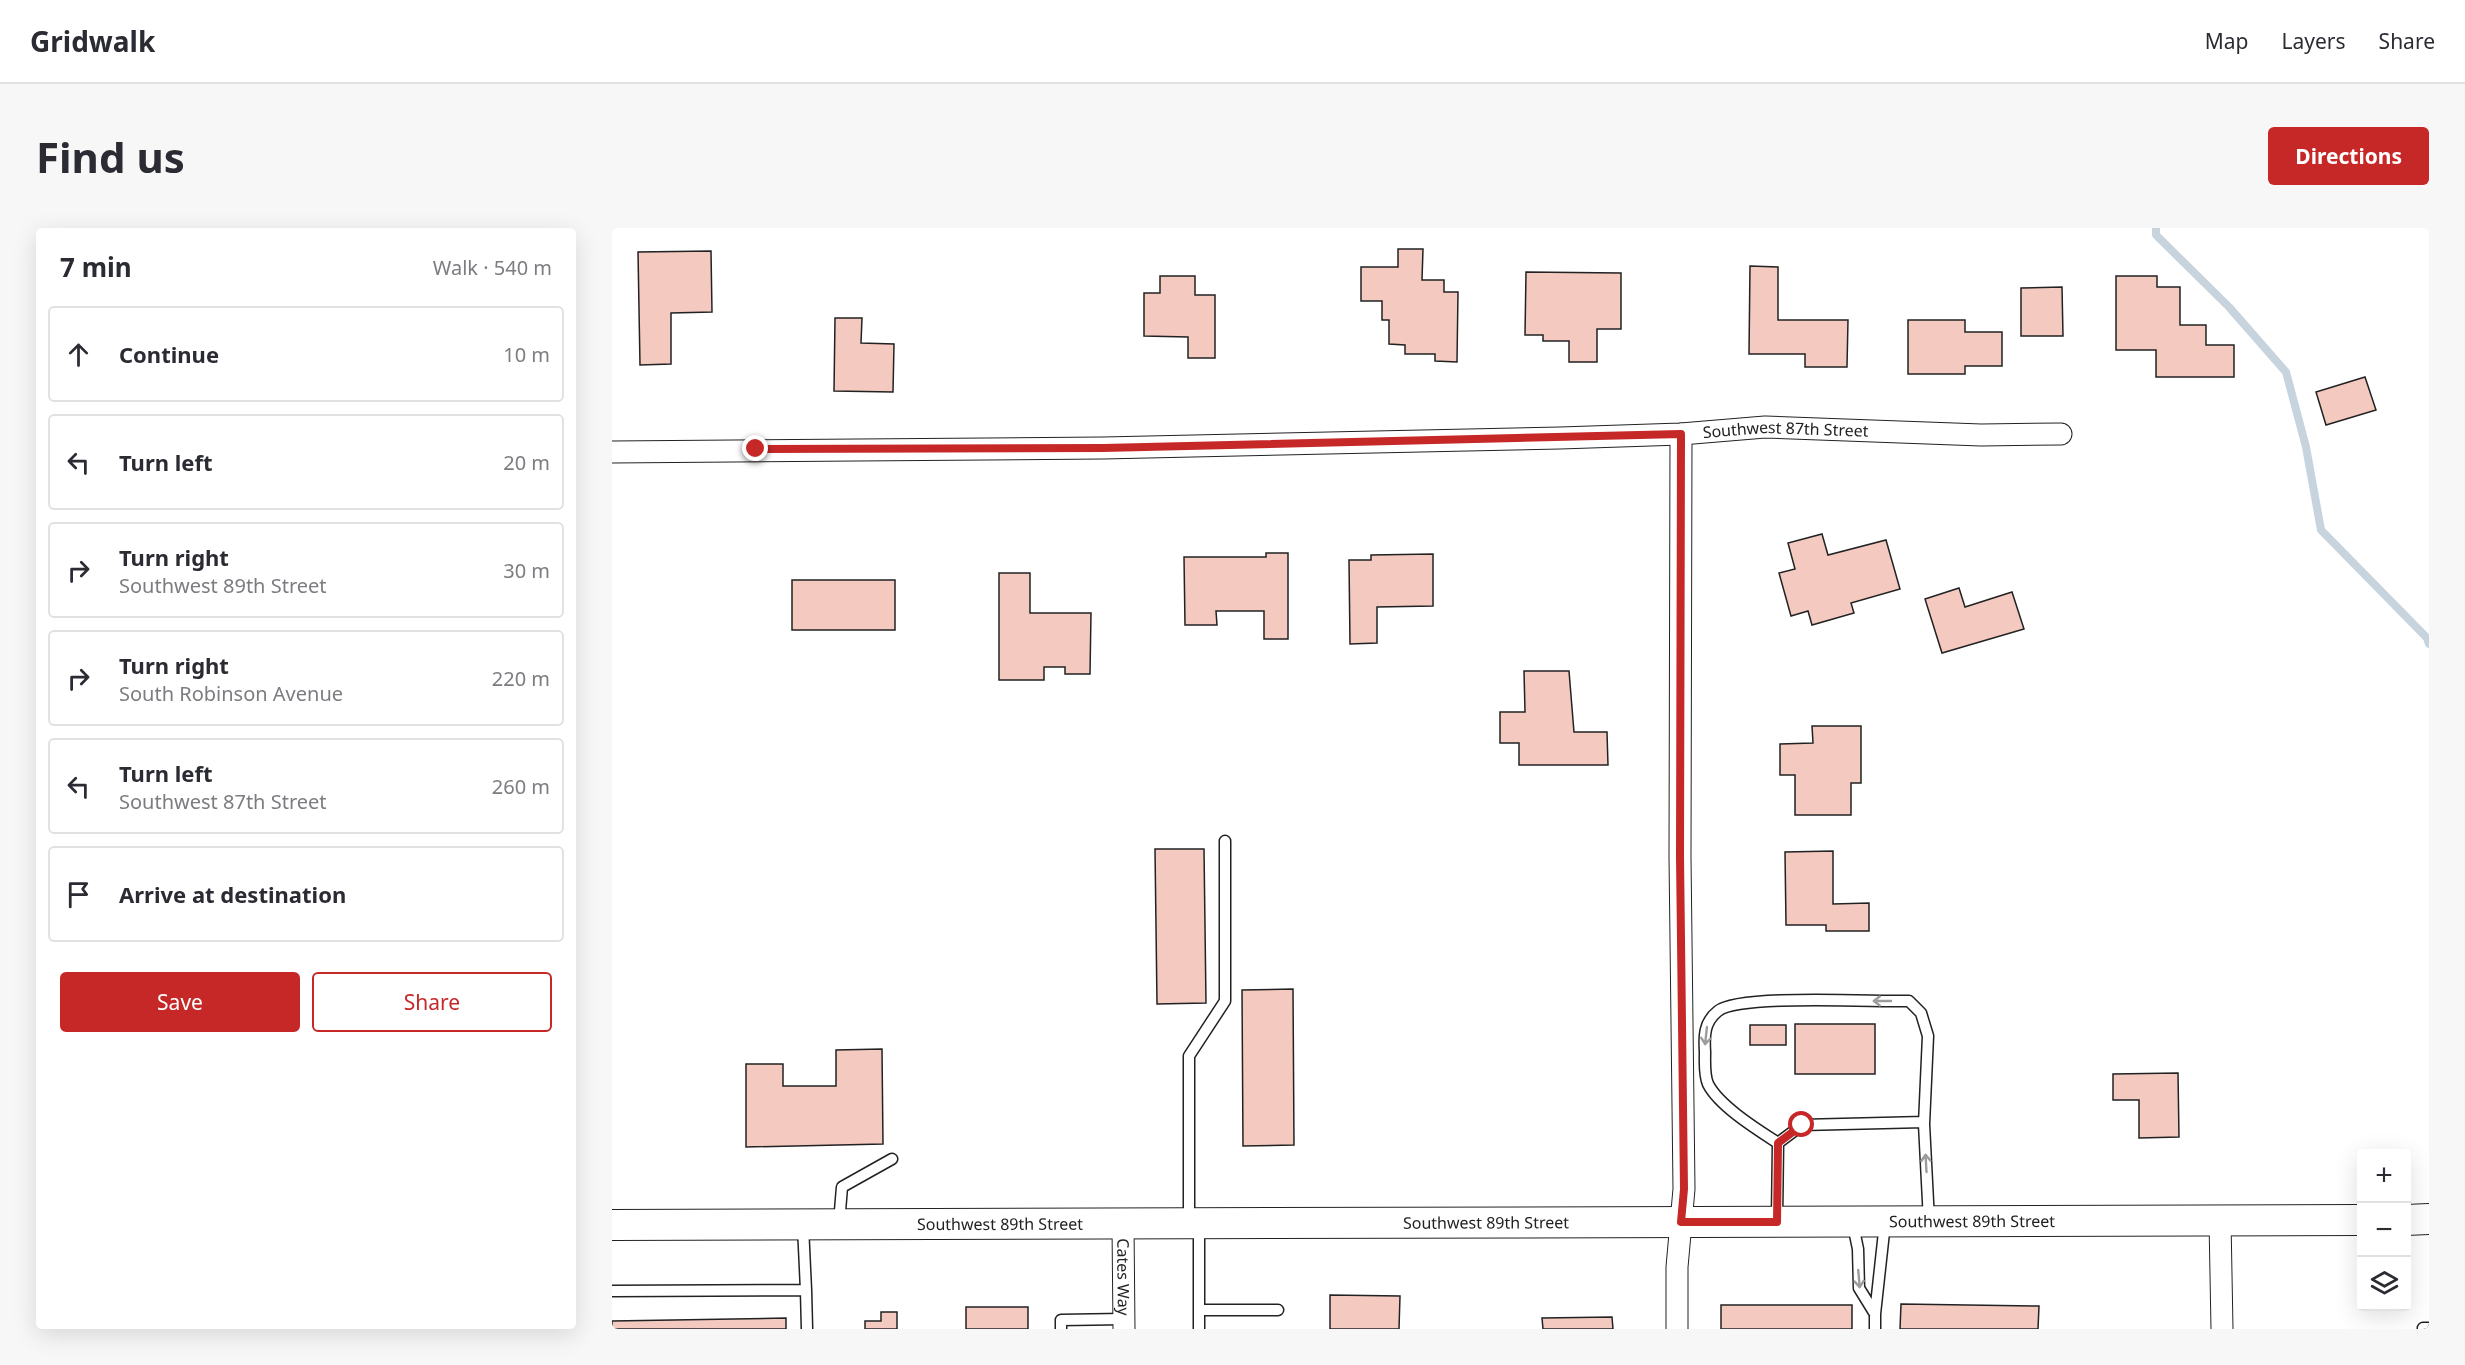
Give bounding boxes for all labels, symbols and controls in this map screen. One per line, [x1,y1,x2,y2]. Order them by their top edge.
text: Gridwalk [30,22,155,60]
text: Map [2205,27,2249,55]
text: Layers [2282,27,2346,55]
text: Share [2379,27,2435,55]
button: Directions [2268,127,2429,185]
text: Find us [36,128,185,185]
text: 7 min [60,249,132,285]
text: Walk · 540 m [433,254,552,281]
icon: ahead [62,338,95,371]
text: Continue [119,339,219,369]
text: 10 m [503,341,550,368]
street label: Southwest 87th Street [1702,416,1869,443]
route end [742,435,768,461]
icon: left [62,446,95,479]
text: Turn left [119,447,213,477]
text: 20 m [503,449,550,476]
text: Turn right [119,542,229,572]
icon: right [62,554,95,587]
text: 30 m [503,557,550,584]
text: Southwest 89th Street [119,572,327,599]
text: Turn right [119,650,229,680]
icon: right [62,662,95,695]
text: 220 m [492,665,550,692]
text: South Robinson Avenue [119,680,343,707]
text: Turn left [119,758,213,788]
icon: left [62,770,95,803]
text: 260 m [492,773,550,800]
text: Southwest 87th Street [119,788,327,815]
icon: arrive [62,878,95,911]
text: Arrive at destination [119,879,346,909]
button: Save [60,972,300,1032]
button: Share [312,972,552,1032]
one-way arrow [1872,996,1892,1007]
one-way arrow [1700,1026,1711,1045]
route start [1788,1111,1814,1137]
map controls [2357,1149,2411,1311]
button: + [2357,1149,2411,1203]
one-way arrow [1921,1153,1932,1173]
button: − [2357,1203,2411,1257]
street label: Southwest 89th Street [1889,1210,2055,1232]
street label: Southwest 89th Street [1403,1211,1569,1234]
street label: Southwest 89th Street [917,1213,1083,1235]
street label: Cates Way [1112,1238,1135,1317]
button: layers [2357,1257,2411,1311]
one-way arrow [1854,1269,1865,1289]

